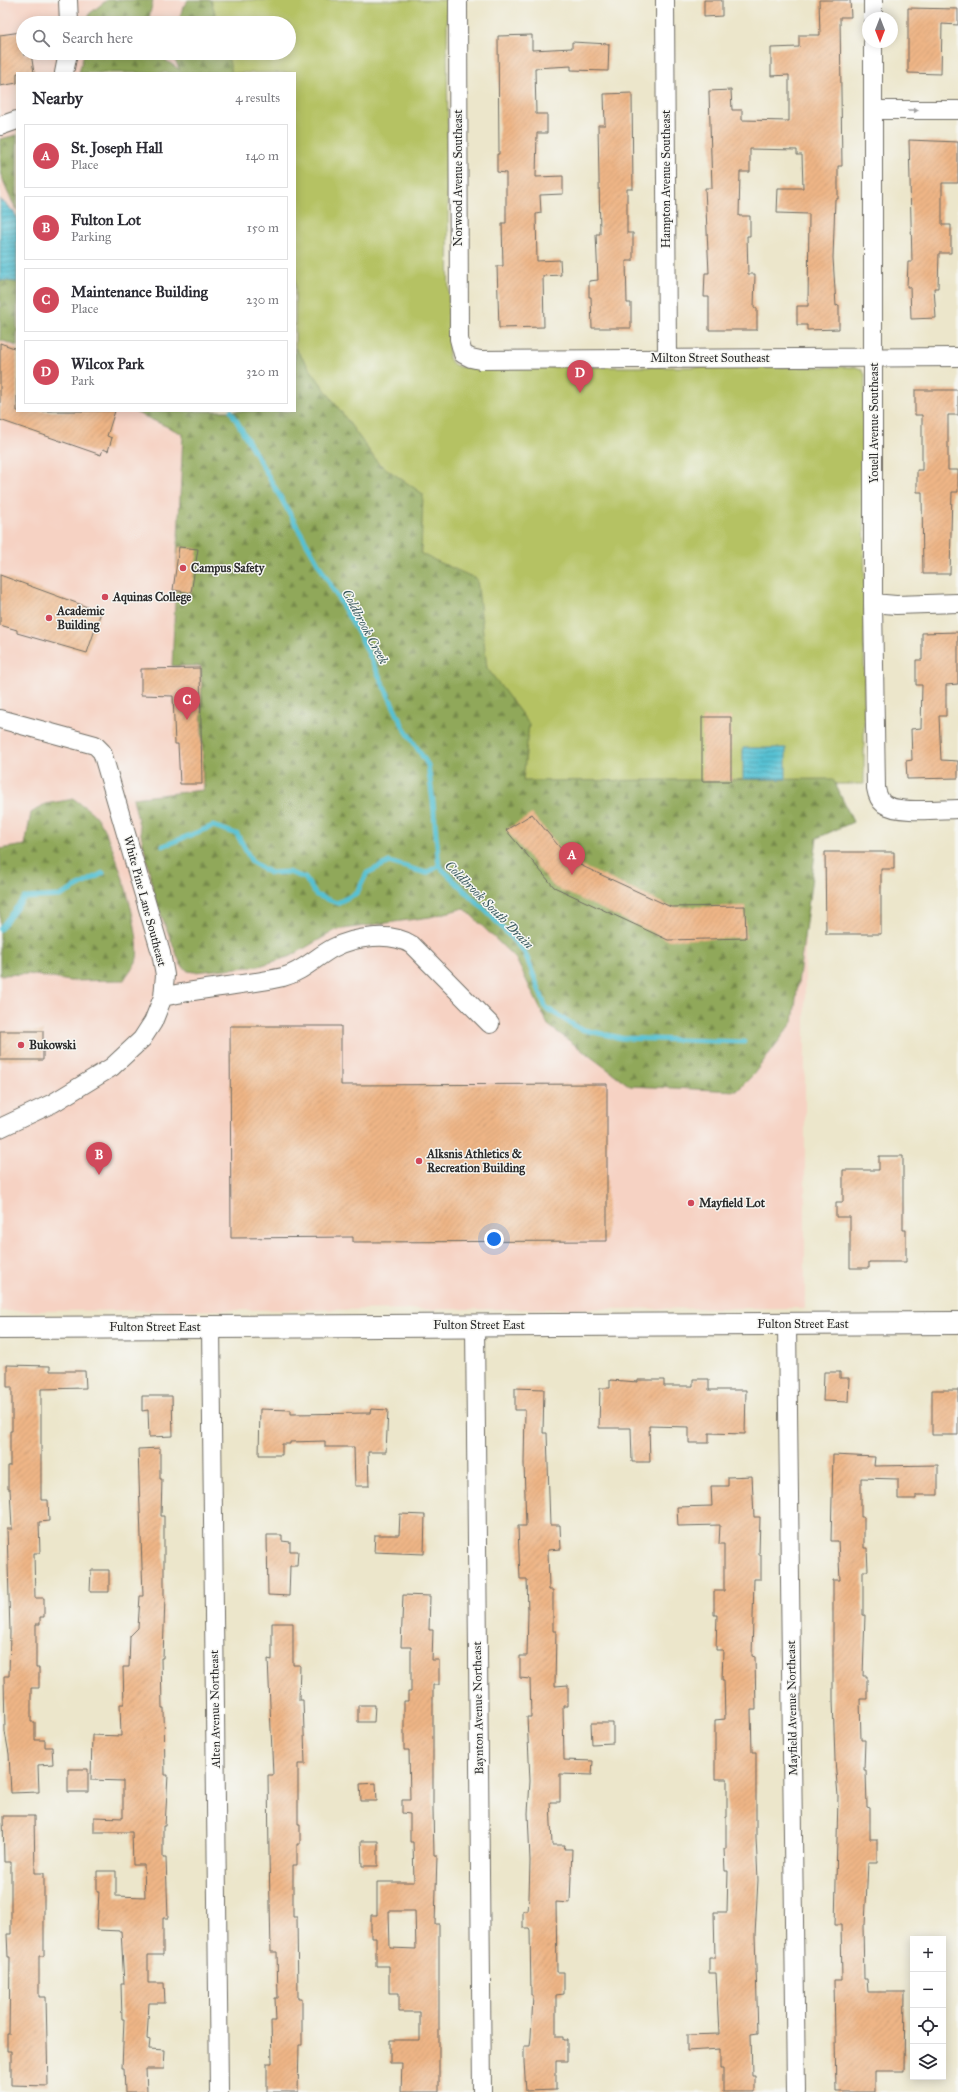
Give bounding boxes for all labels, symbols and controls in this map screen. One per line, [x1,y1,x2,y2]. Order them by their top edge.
north arrow [862,12,898,48]
search box [16,16,296,60]
icon: search [30,27,52,49]
text: Search here [62,29,133,47]
text: Nearby [32,88,83,109]
text: 4 results [235,90,280,106]
one-way arrow [907,107,920,113]
street label: Norwood Avenue Southeast [451,109,465,246]
street label: Hampton Avenue Southeast [659,109,673,248]
text: St. Joseph Hall [71,139,163,157]
text: A [42,148,50,164]
text: 140 m [245,148,279,164]
text: Place [71,157,98,173]
text: Fulton Lot [71,211,141,229]
text: B [42,220,50,236]
text: 150 m [247,220,279,236]
text: Parking [71,229,111,245]
text: Maintenance Building [71,283,208,301]
text: C [42,292,50,308]
text: 230 m [246,292,279,308]
text: Place [71,301,98,317]
street label: Milton Street Southeast [650,351,771,365]
text: Wilcox Park [71,355,144,373]
pin: D [567,360,593,393]
street label: Youell Avenue Southeast [867,362,881,484]
text: D [41,364,51,380]
text: 320 m [246,364,279,380]
text: Park [71,373,95,389]
place label: Campus Safety [191,561,266,576]
marker: Campus Safety [178,563,188,573]
water label: Coldbrook Creek [339,587,392,667]
place label: Aquinas College [112,590,191,605]
marker: Aquinas College [100,592,110,602]
place label: Academic Building [56,604,105,633]
marker: Academic Building [44,613,54,623]
pin: C [174,687,200,720]
street label: White Pine Lane Southeast [121,834,169,968]
pin: A [559,842,585,875]
water label: Coldbrook South Drain [441,857,537,953]
place label: Bukowski [29,1038,77,1052]
marker: Bukowski [16,1040,26,1050]
pin: B [86,1142,112,1175]
place label: Alksnis Athletics & Recreation Building [426,1147,525,1176]
marker: Alksnis Athletics & Recreation Building [414,1156,424,1166]
place label: Mayfield Lot [699,1196,766,1211]
marker: Mayfield Lot [686,1198,696,1208]
your location [484,1229,504,1249]
street label: Fulton Street East [757,1317,849,1331]
street label: Fulton Street East [433,1318,525,1332]
street label: Fulton Street East [109,1320,201,1334]
street label: Mayfield Avenue Northeast [784,1639,800,1776]
street label: Baynton Avenue Northeast [470,1641,486,1775]
street label: Alten Avenue Northeast [207,1649,223,1769]
map controls [910,1936,946,2080]
button: + [910,1936,946,1972]
button: − [910,1972,946,2008]
button: locate [910,2008,946,2044]
button: layers [910,2044,946,2080]

